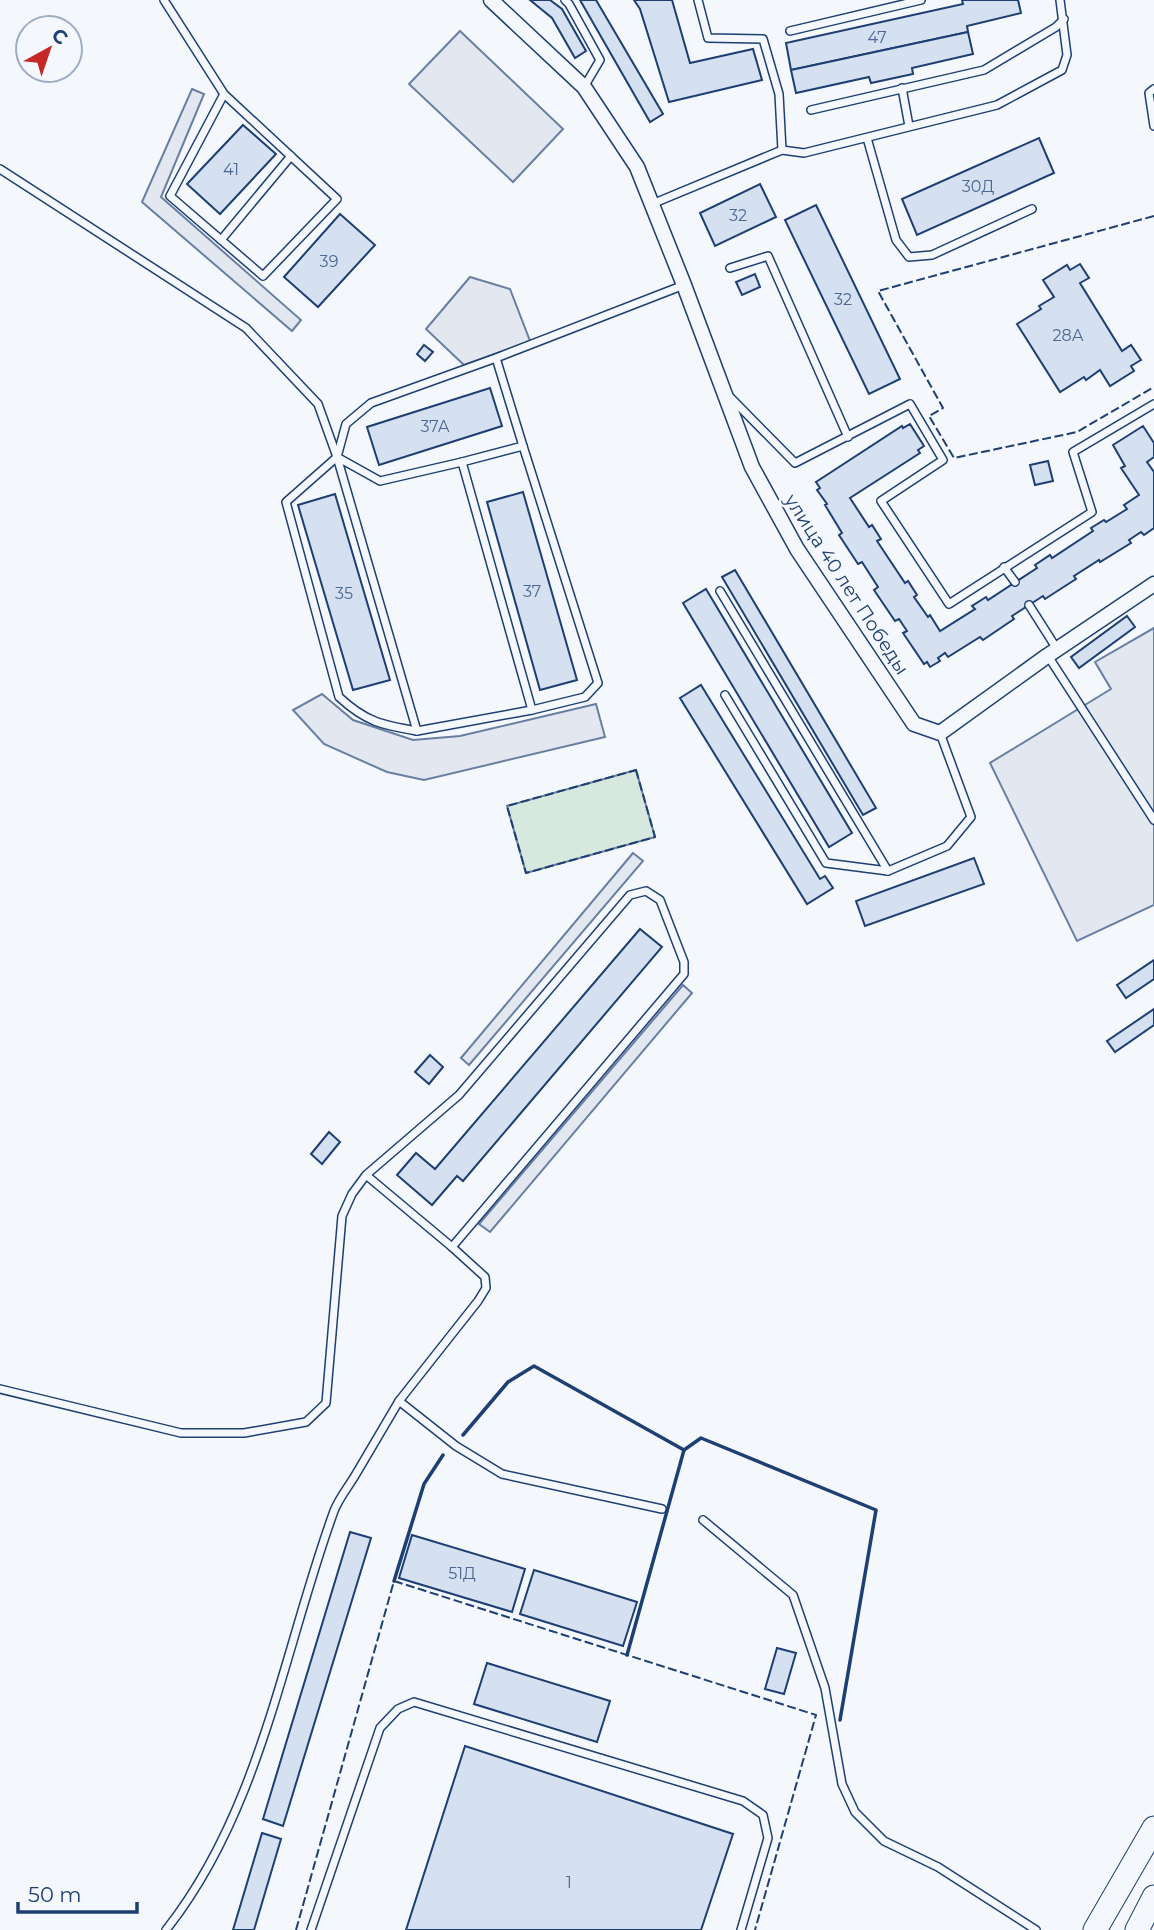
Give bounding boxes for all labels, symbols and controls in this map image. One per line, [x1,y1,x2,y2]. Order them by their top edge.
north arrow [14,14,84,84]
text: С [47,23,72,50]
house number: 47 [867,28,887,47]
house number: 41 [223,160,239,179]
house number: 30Д [962,177,994,196]
house number: 32 [729,206,747,225]
house number: 39 [320,252,338,271]
house number: 32 [834,290,852,309]
house number: 28А [1052,326,1084,345]
house number: 37А [420,417,450,436]
street label: улица 40 лет Победы [779,489,914,679]
house number: 37 [523,582,541,601]
house number: 35 [335,584,353,603]
house number: 51Д [448,1564,476,1583]
scale bar [18,1870,136,1914]
house number: 1 [566,1873,572,1892]
text: 50 m [28,1882,82,1907]

